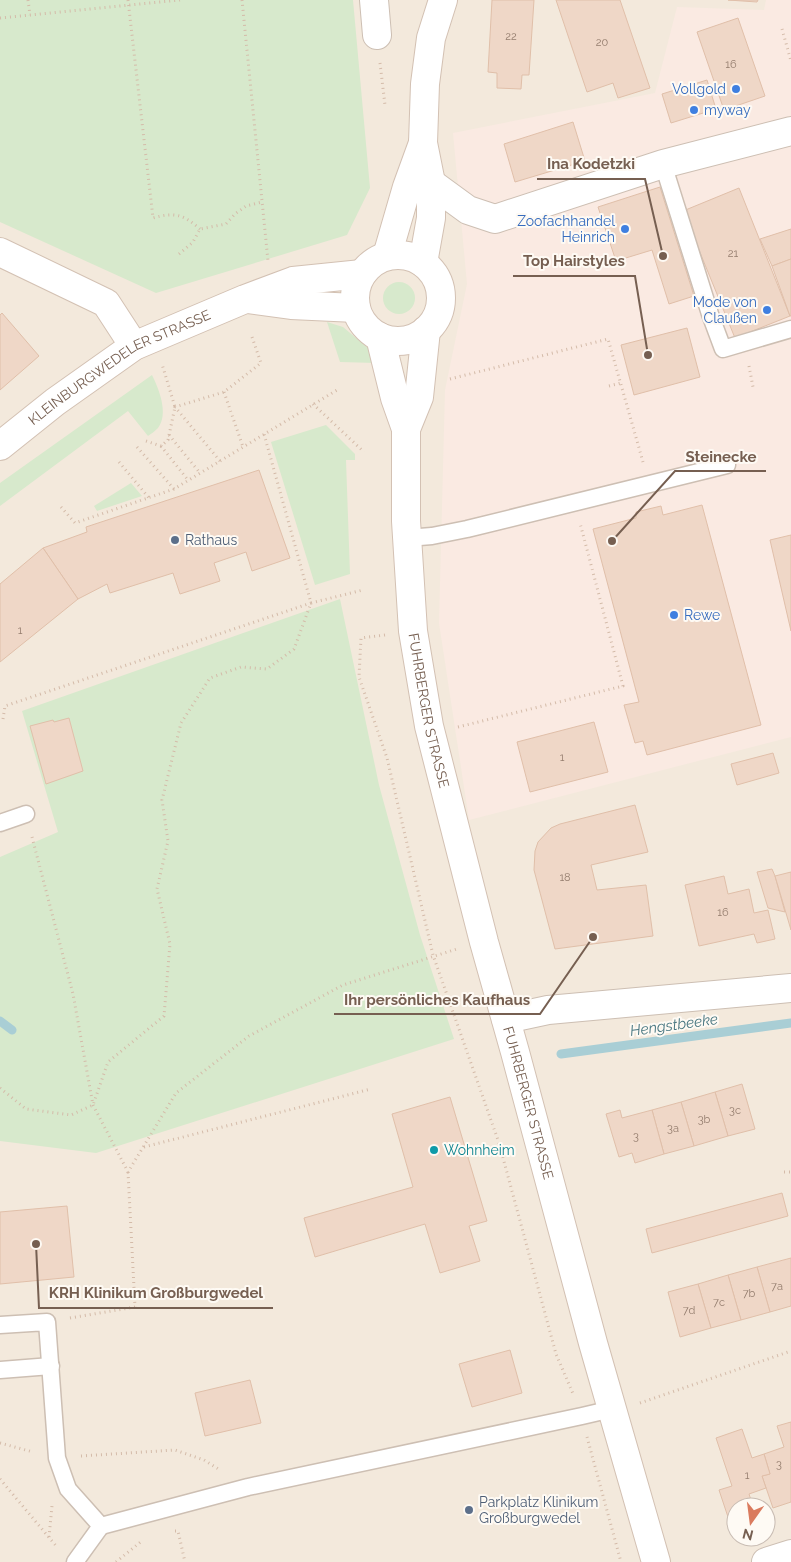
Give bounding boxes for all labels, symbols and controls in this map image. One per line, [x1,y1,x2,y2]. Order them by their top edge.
house number: 22 [505,30,517,43]
house number: 20 [596,36,608,49]
house number: 16 [725,58,737,71]
place label: Vollgold [672,81,726,97]
marker: Vollgold [730,83,742,95]
place label: myway [704,102,751,118]
marker: myway [688,104,700,116]
callout: Ina Kodetzki [537,149,645,179]
text: Ina Kodetzki [547,155,635,173]
place label: Zoofachhandel Heinrich [517,213,615,245]
marker: Zoofachhandel Heinrich [619,223,631,235]
callout: Top Hairstyles [513,246,635,276]
house number: 21 [728,247,739,260]
text: Top Hairstyles [523,252,625,270]
place label: Mode von Claußen [693,294,757,326]
marker: Mode von Claußen [761,304,773,316]
street label: KLEINBURGWEDELER STRASSE [25,307,213,428]
callout: Steinecke [675,441,766,471]
text: Steinecke [686,448,756,466]
place label: Rathaus [185,532,237,548]
marker: Rathaus [169,534,181,546]
place label: Rewe [684,607,720,623]
marker: Rewe [668,609,680,621]
house number: 1 [18,624,23,637]
street label: FUHRBERGER STRASSE [405,632,452,790]
house number: 1 [560,751,565,764]
house number: 18 [559,871,571,884]
house number: 16 [717,906,729,919]
callout: Ihr persönliches Kaufhaus [334,984,540,1014]
text: Ihr persönliches Kaufhaus [344,991,530,1009]
water label: Hengstbeeke [629,1010,719,1040]
street label: FUHRBERGER STRASSE [500,1025,557,1181]
house number: 3c [729,1104,741,1117]
house number: 3b [698,1113,711,1126]
house number: 3a [667,1122,679,1135]
house number: 3 [633,1130,639,1143]
place label: Wohnheim [444,1142,515,1158]
marker: Wohnheim [428,1144,440,1156]
callout: KRH Klinikum Großburgwedel [39,1278,273,1308]
house number: 7a [771,1280,783,1293]
text: KRH Klinikum Großburgwedel [49,1284,263,1302]
house number: 7b [743,1287,756,1300]
house number: 7c [713,1296,725,1309]
house number: 7d [683,1304,696,1317]
house number: 3 [776,1458,782,1471]
house number: 1 [745,1469,750,1482]
place label: Parkplatz Klinikum Großburgwedel [479,1494,598,1526]
north arrow [726,1497,776,1547]
marker: Parkplatz Klinikum Großburgwedel [463,1504,475,1516]
text: N [741,1526,755,1544]

